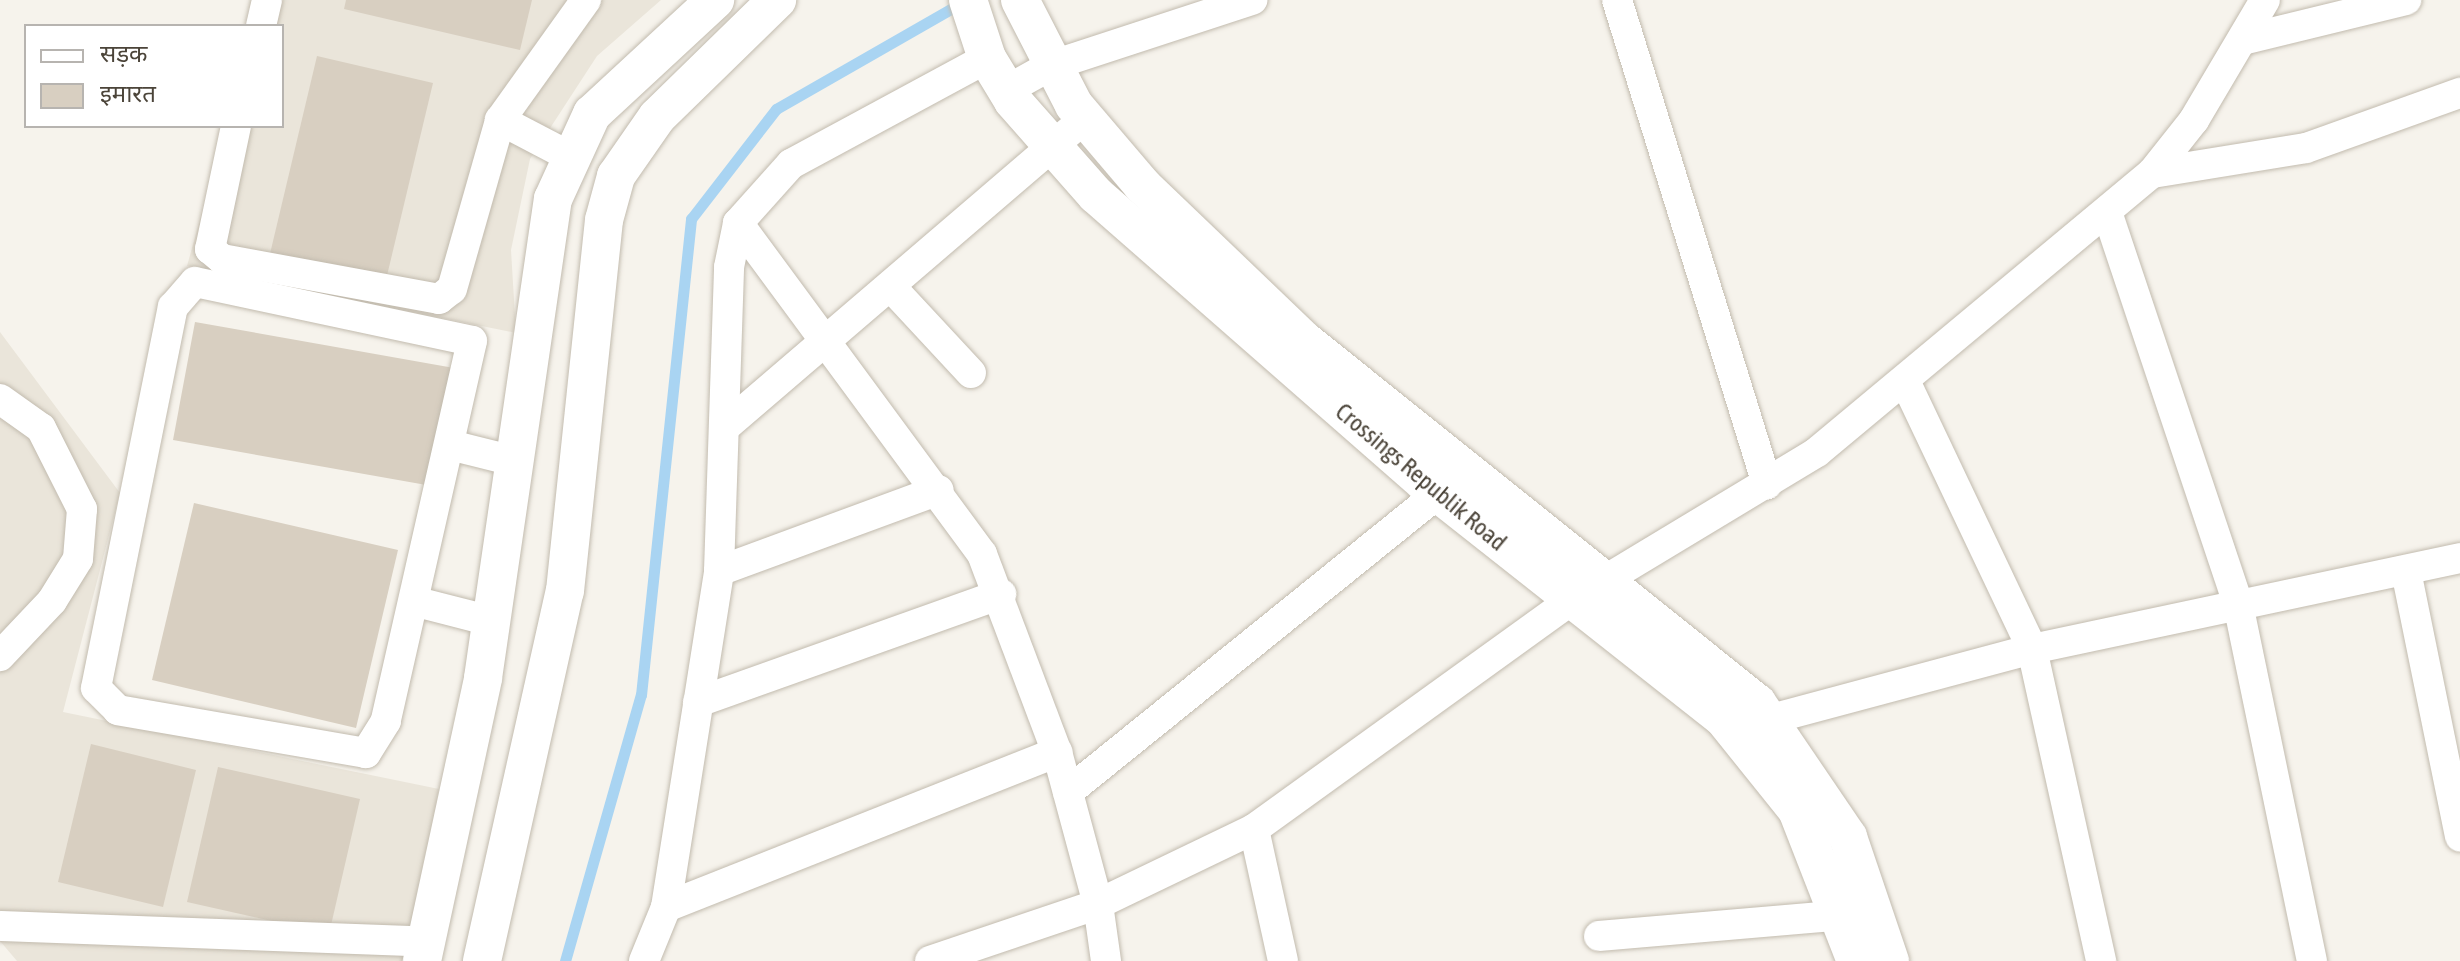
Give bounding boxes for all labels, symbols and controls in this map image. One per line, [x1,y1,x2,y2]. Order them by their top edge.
legend [24,24,284,128]
text: सड़क [100,40,148,67]
text: इमारत [100,80,156,107]
street label: Crossings Republik Road [1330,397,1512,557]

